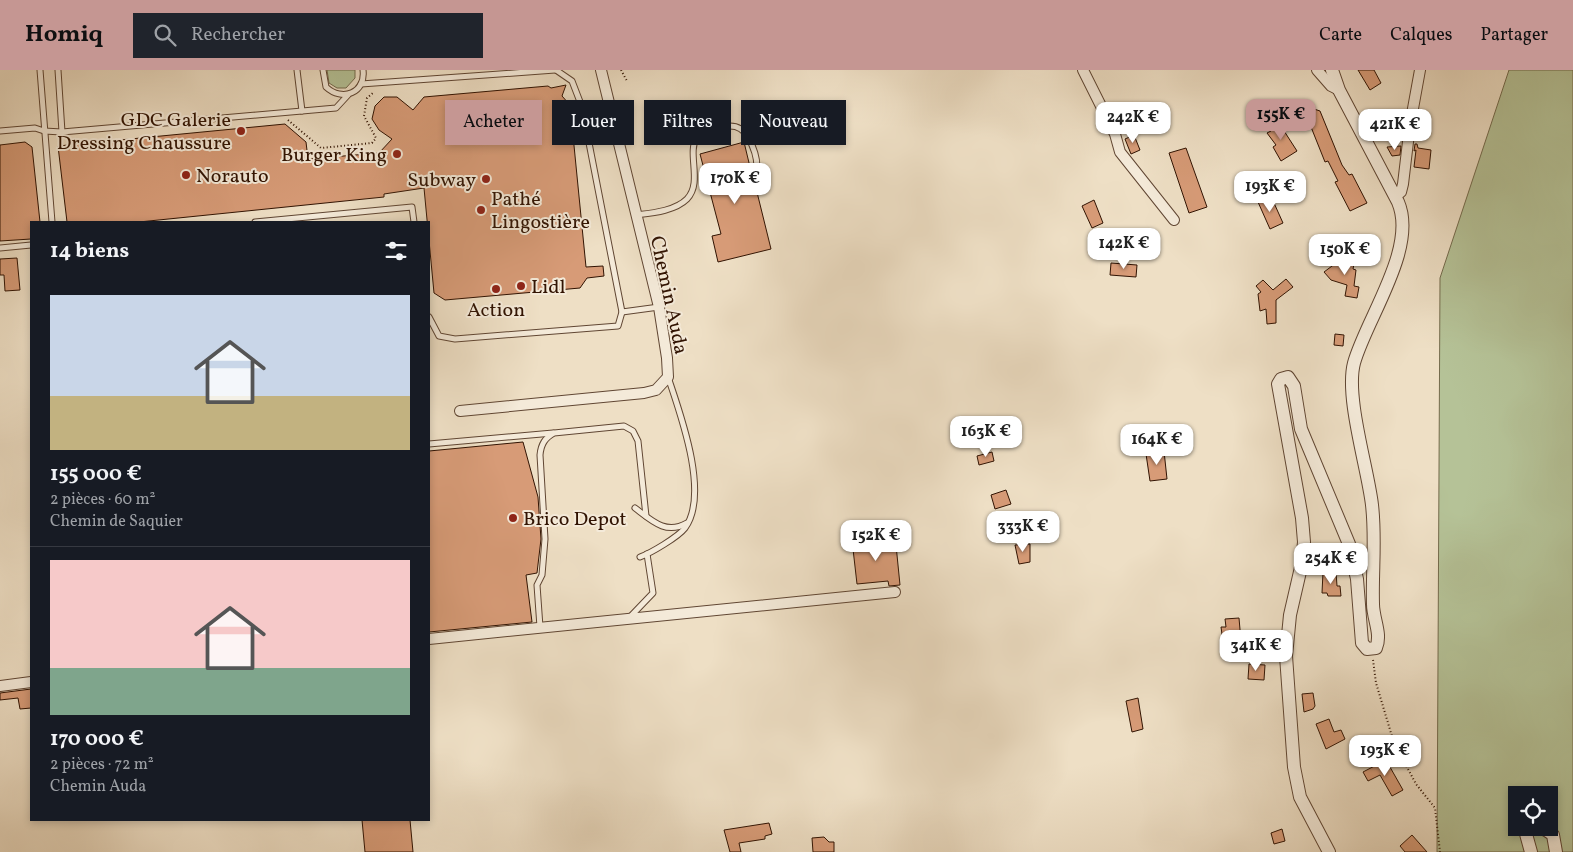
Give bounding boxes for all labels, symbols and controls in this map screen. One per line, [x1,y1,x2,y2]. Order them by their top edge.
search box [133,13,483,58]
text: Homiq [25,18,103,52]
icon: search [151,21,179,49]
text: Rechercher [191,22,285,48]
text: Carte [1319,23,1362,48]
text: Calques [1390,23,1452,48]
text: Partager [1480,23,1548,48]
pin: 155K € [1240,98,1322,141]
chip: Acheter [445,100,542,145]
chip: Louer [552,100,634,145]
chip: Filtres [644,100,731,145]
chip: Nouveau [741,100,846,145]
pin: 242K € [1092,102,1174,144]
text: 155K € [1257,104,1305,126]
place label: GDC Galerie Dressing Chaussure [57,107,231,158]
text: 242K € [1107,107,1159,129]
pin: 421K € [1354,108,1436,151]
text: 421K € [1369,114,1421,136]
marker: GDC Galerie Dressing Chaussure [235,125,247,137]
place label: Burger King [281,142,387,170]
marker: Burger King [391,148,403,160]
pin: 170K € [694,162,776,205]
place label: Norauto [196,163,269,191]
place label: Subway [407,167,476,195]
text: 170K € [710,168,760,190]
marker: Norauto [180,169,192,181]
pin: 193K € [1229,170,1311,213]
marker: Subway [480,173,492,185]
text: 193K € [1245,176,1295,198]
place label: Pathé Lingostière [491,186,590,237]
marker: Pathé Lingostière [475,204,487,216]
pin: 142K € [1083,228,1165,270]
text: 142K € [1098,233,1150,255]
street label: Chemin Auda [642,234,694,357]
pin: 150K € [1304,234,1386,276]
text: 14 biens [50,237,129,266]
icon: filters [382,237,410,265]
text: 150K € [1320,239,1370,261]
place label: Lidl [531,274,566,302]
marker: Lidl [515,280,527,292]
marker: Action [490,283,502,295]
place label: Action [467,297,525,325]
icon: home [185,327,275,417]
pin: 163K € [945,416,1027,458]
text: 163K € [961,421,1011,443]
pin: 164K € [1116,424,1198,466]
text: 164K € [1131,429,1183,451]
text: 155 000 € [50,460,142,489]
text: 2 pièces · 60 m² [50,489,155,511]
place label: Brico Depot [523,506,627,534]
pin: 333K € [982,510,1064,553]
text: Chemin de Saquier [50,511,183,533]
marker: Brico Depot [507,512,519,524]
text: 333K € [998,516,1048,538]
pin: 152K € [835,520,917,562]
text: 152K € [851,525,901,547]
pin: 254K € [1290,542,1372,585]
text: 254K € [1305,548,1357,570]
icon: home [185,593,275,683]
pin: 341K € [1215,630,1297,672]
text: 341K € [1231,635,1281,657]
text: 170 000 € [50,725,144,754]
pin: 193K € [1344,734,1426,777]
text: 193K € [1360,740,1410,762]
text: 2 pièces · 72 m² [50,754,154,776]
text: Chemin Auda [50,776,146,798]
map controls [1508,786,1558,836]
button: locate [1508,786,1558,836]

